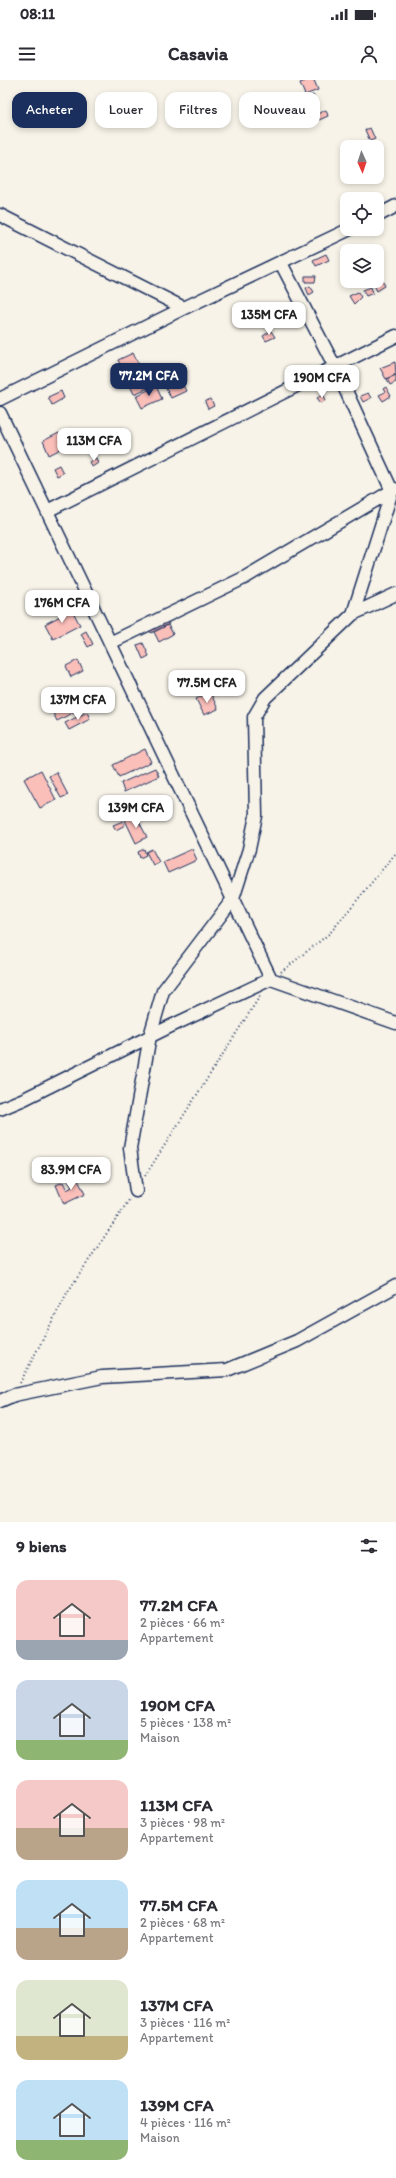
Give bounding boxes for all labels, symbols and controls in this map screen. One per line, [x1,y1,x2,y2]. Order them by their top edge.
text: 08:11 [20,5,55,23]
icon: menu [16,43,38,65]
text: Casavia [168,43,228,65]
icon: person [358,43,380,65]
chip: Acheter [12,92,87,128]
chip: Louer [95,92,157,128]
chip: Filtres [165,92,231,128]
chip: Nouveau [239,92,320,128]
north arrow [340,140,384,184]
map controls [340,140,384,288]
button: locate [340,192,384,236]
button: layers [340,244,384,288]
pin: 135M CFA [228,302,310,336]
text: 135M CFA [241,307,297,322]
pin: 77.2M CFA [103,363,195,397]
pin: 190M CFA [281,365,363,399]
text: 77.2M CFA [119,368,179,383]
text: 190M CFA [293,370,351,385]
pin: 113M CFA [53,428,135,462]
text: 113M CFA [66,433,122,448]
pin: 176M CFA [21,590,103,624]
text: 176M CFA [34,595,90,610]
pin: 77.5M CFA [161,670,253,704]
text: 77.5M CFA [177,675,237,690]
pin: 137M CFA [37,687,119,721]
text: 137M CFA [50,692,106,707]
pin: 139M CFA [95,795,177,829]
text: 139M CFA [108,800,164,815]
pin: 83.9M CFA [25,1157,117,1191]
text: 83.9M CFA [41,1162,101,1177]
icon: filters [358,1535,380,1557]
text: 9 biens [16,1536,67,1556]
text: 77.2M CFA [140,1595,218,1615]
icon: home [48,1596,96,1644]
text: 2 pièces · 66 m² [140,1615,225,1630]
text: Appartement [140,1630,214,1645]
text: 190M CFA [140,1695,215,1715]
icon: home [48,1696,96,1744]
text: 5 pièces · 138 m² [140,1715,231,1730]
text: Maison [140,1730,180,1745]
text: 113M CFA [140,1795,213,1815]
icon: home [48,1796,96,1844]
text: 3 pièces · 98 m² [140,1815,225,1830]
text: Appartement [140,1830,214,1845]
text: 77.5M CFA [140,1895,218,1915]
icon: home [48,1896,96,1944]
text: 2 pièces · 68 m² [140,1915,225,1930]
text: Appartement [140,1930,214,1945]
text: 137M CFA [140,1995,213,2015]
icon: home [48,1996,96,2044]
text: 3 pièces · 116 m² [140,2015,230,2030]
text: Appartement [140,2030,214,2045]
text: 139M CFA [140,2095,214,2115]
icon: home [48,2096,96,2144]
text: 4 pièces · 116 m² [140,2115,231,2130]
text: Maison [140,2130,180,2145]

